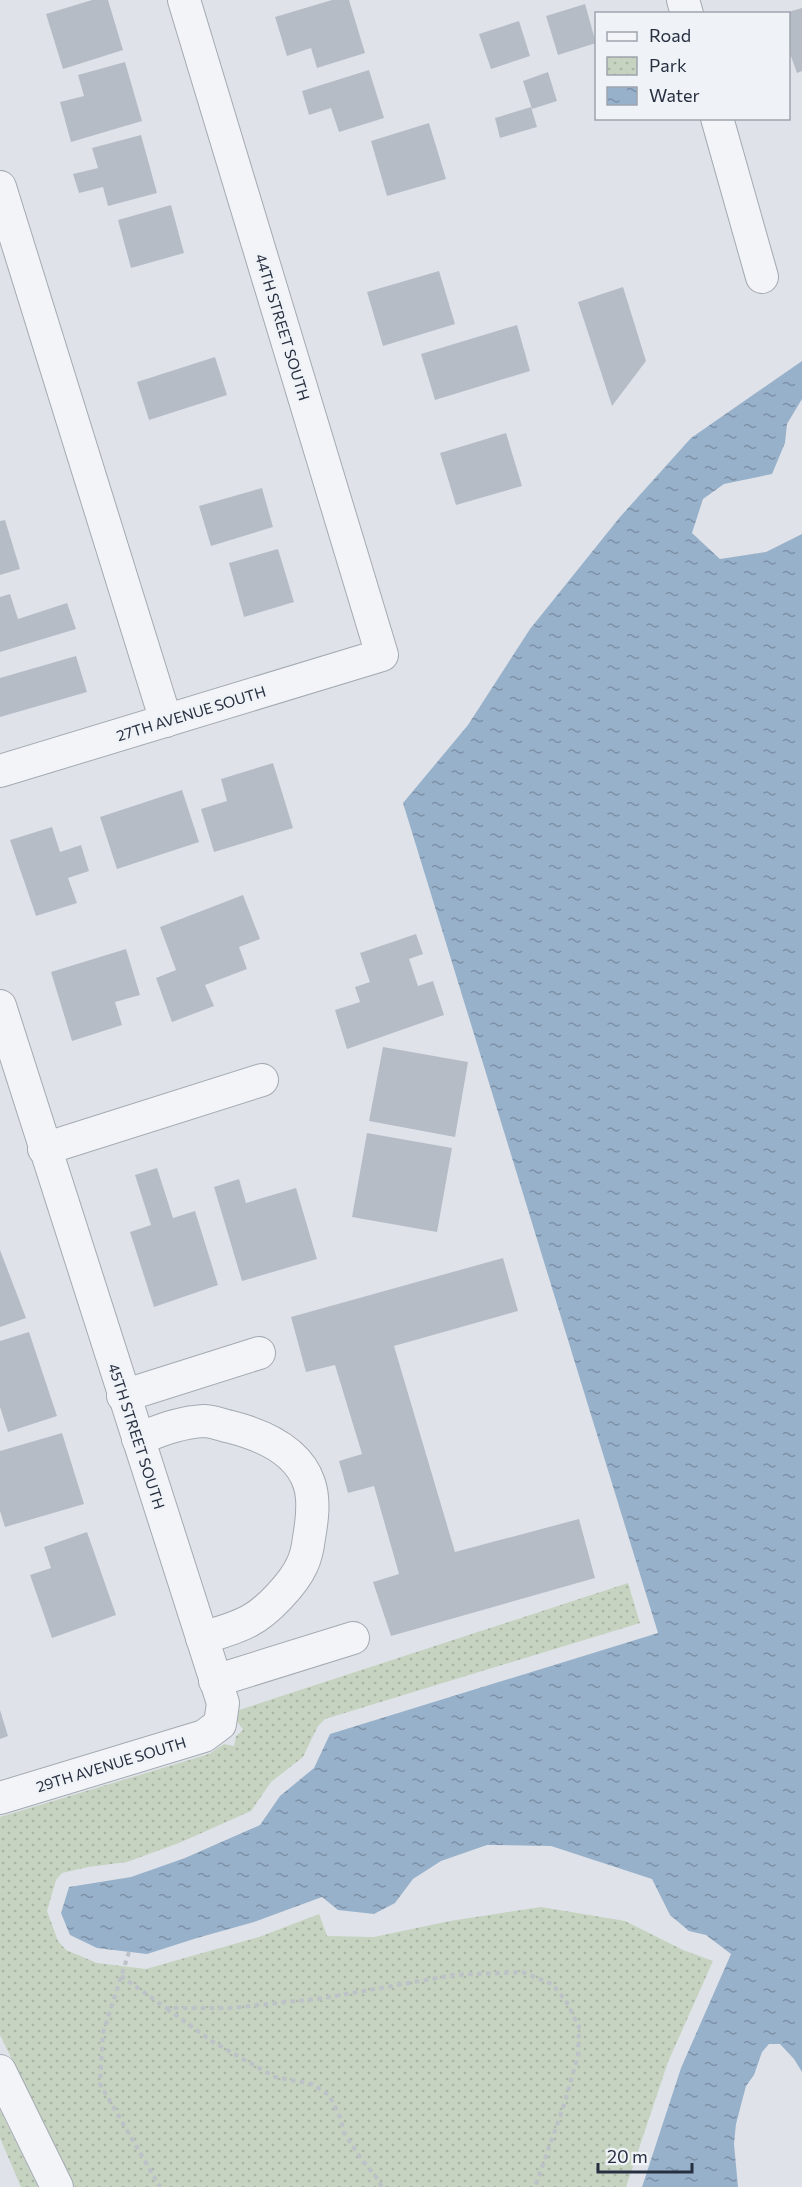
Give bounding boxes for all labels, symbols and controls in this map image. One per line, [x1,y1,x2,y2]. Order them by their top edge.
legend [595,12,790,120]
text: Road [649,24,691,46]
text: Park [649,54,687,76]
text: Water [649,84,700,106]
street label: 44TH STREET SOUTH [252,251,314,403]
street label: 27TH AVENUE SOUTH [114,682,268,744]
street label: 45TH STREET SOUTH [105,1361,169,1511]
street label: 29TH AVENUE SOUTH [34,1733,188,1795]
scale bar [598,2136,692,2174]
text: 20 m [607,2145,648,2167]

